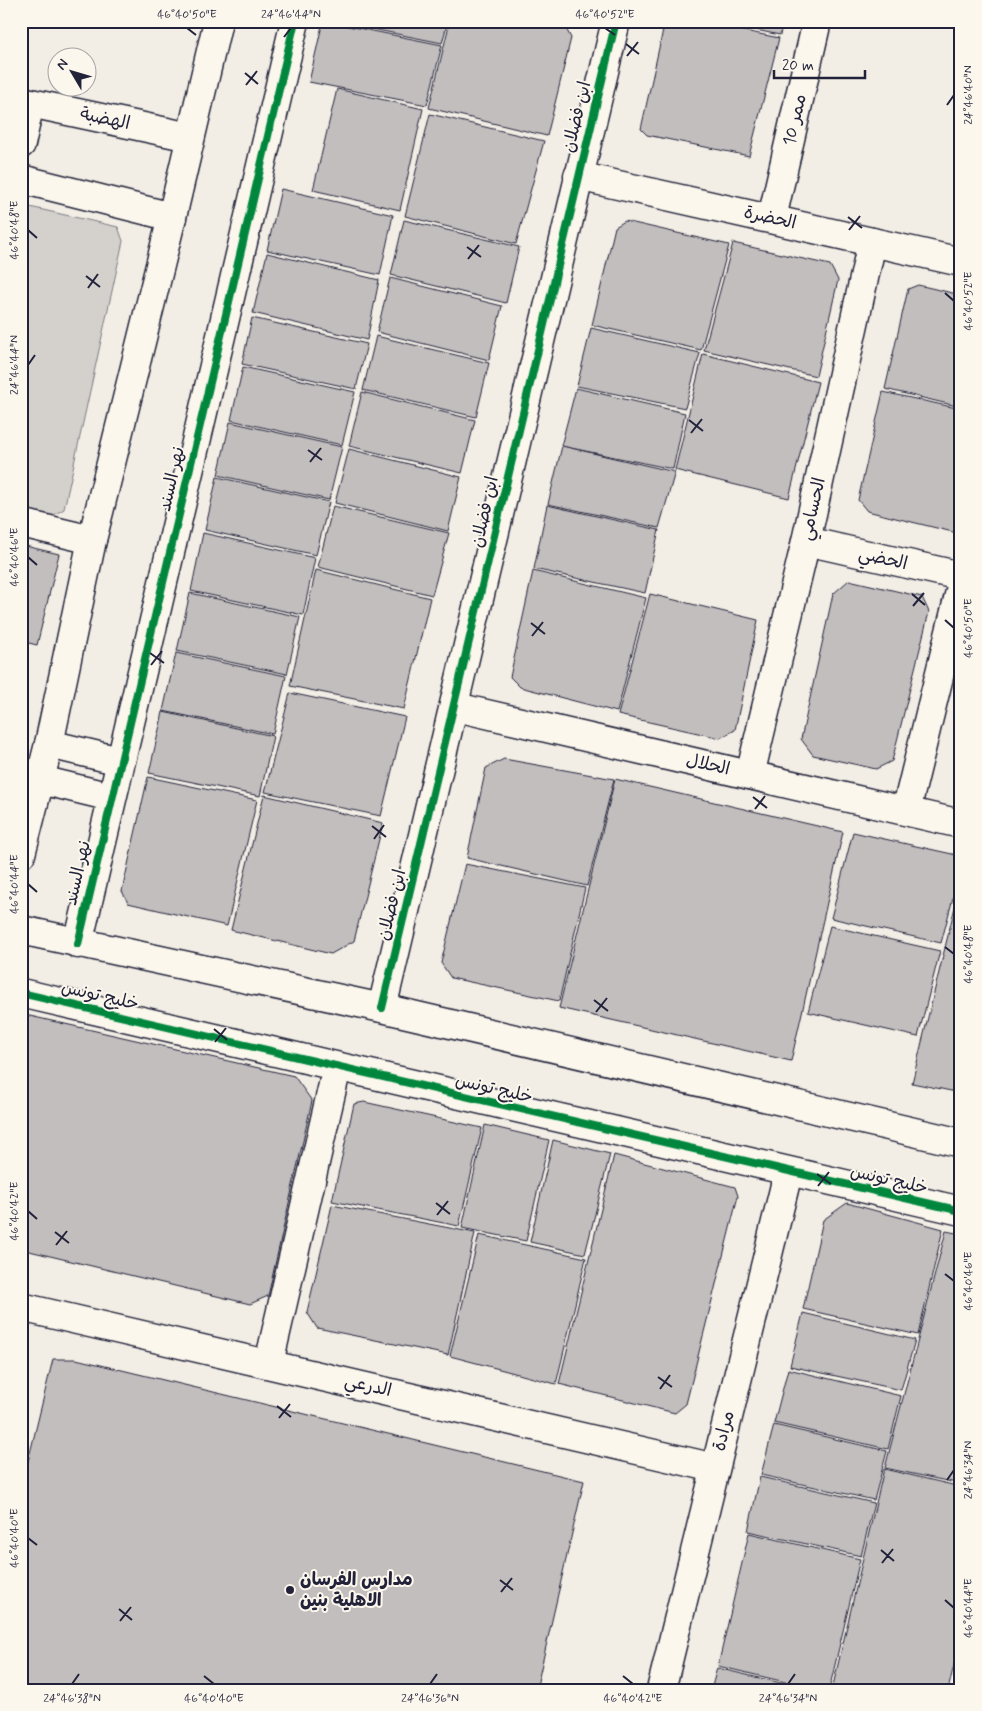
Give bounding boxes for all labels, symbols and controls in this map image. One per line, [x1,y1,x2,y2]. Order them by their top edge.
text: 46°40'50"E [157,7,217,23]
text: 24°46'44"N [261,7,321,23]
text: 46°40'52"E [576,7,634,23]
north arrow [48,48,98,98]
scale bar [774,48,866,80]
text: N [53,55,73,74]
text: 20 m [782,56,814,76]
text: 24°46'40"N [961,65,977,125]
street label: ابن فضلان [557,79,597,155]
street label: ممر 10 [777,92,813,148]
street label: الهضبة [78,102,132,136]
text: 46°40'48"E [7,200,23,260]
street label: الحضرة [741,200,799,236]
text: 46°40'52"E [961,272,977,330]
text: 24°46'44"N [7,335,23,395]
street label: نهر السند [153,444,191,514]
street label: ابن فضلان [465,474,505,550]
street label: الحسامي [794,475,835,544]
text: 46°40'46"E [7,527,23,587]
street label: الحضي [856,542,910,579]
text: 46°40'50"E [961,598,977,658]
street label: الحلال [684,748,732,782]
street label: نهر السند [59,838,97,908]
text: 46°40'44"E [7,854,23,914]
street label: ابن فضلان [372,867,412,943]
text: 46°40'48"E [961,924,977,984]
street label: خليج تونس [59,975,141,1017]
street label: خليج تونس [453,1068,535,1110]
street label: خليج تونس [848,1159,930,1201]
text: 46°40'42"E [7,1182,23,1240]
text: 46°40'46"E [961,1251,977,1311]
street label: الدرعي [341,1369,394,1406]
street label: مرادة [707,1408,741,1454]
text: 24°46'34"N [961,1441,977,1499]
text: 46°40'40"E [7,1508,23,1568]
place label: مدارس الفرسان الاهلية بنين [300,1568,413,1613]
text: 46°40'44"E [961,1578,977,1638]
marker: مدارس الفرسان الاهلية بنين [284,1584,296,1596]
text: 24°46'38"N [43,1691,101,1707]
text: 46°40'40"E [184,1691,244,1707]
text: 24°46'36"N [401,1691,459,1707]
text: 46°40'42"E [604,1691,662,1707]
text: 24°46'34"N [759,1691,817,1707]

